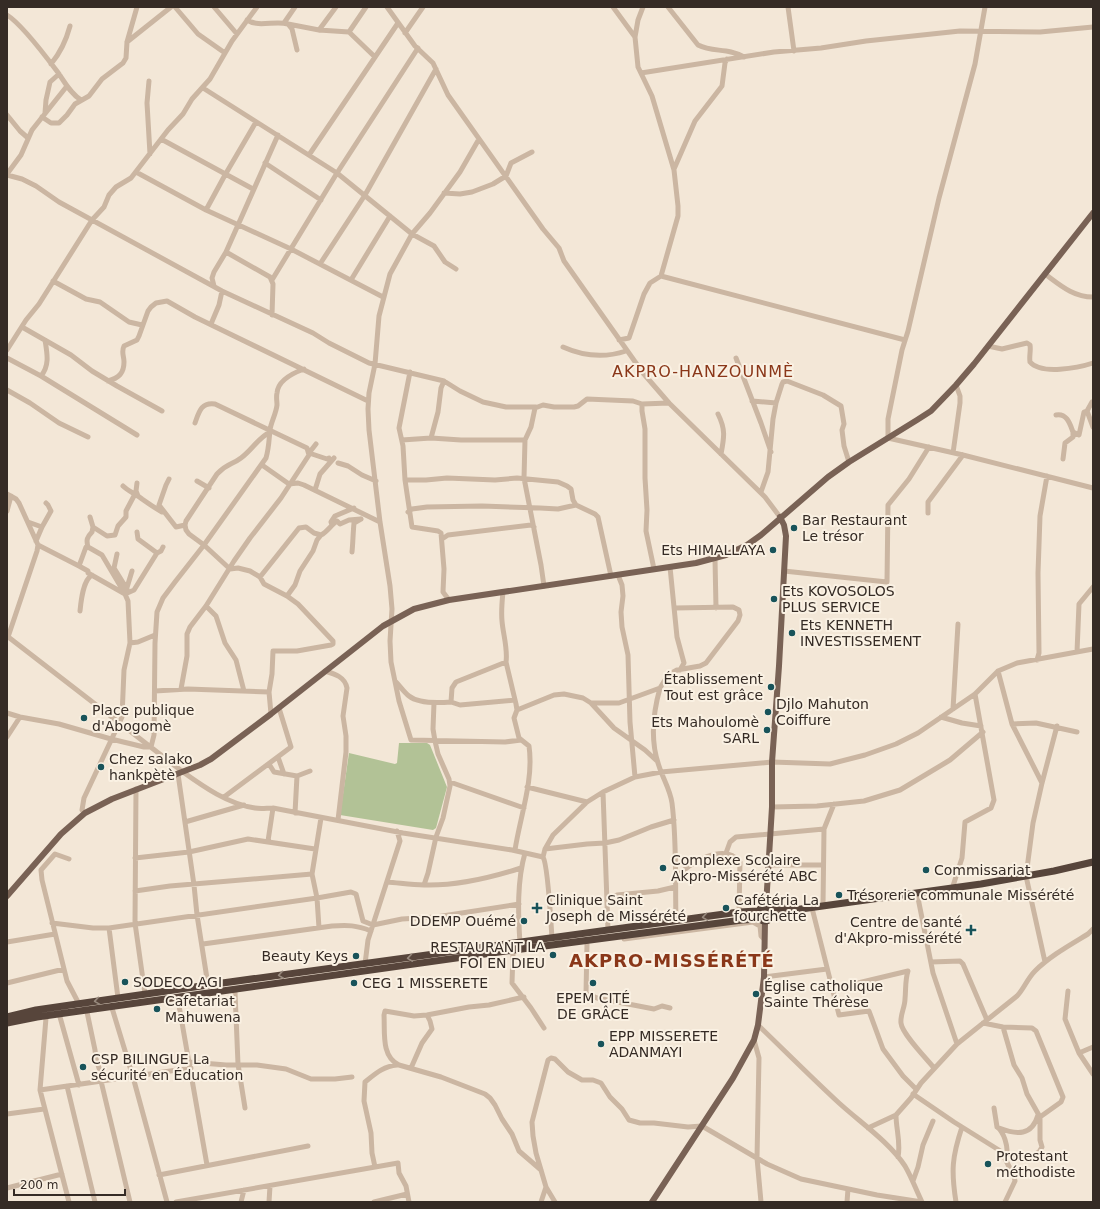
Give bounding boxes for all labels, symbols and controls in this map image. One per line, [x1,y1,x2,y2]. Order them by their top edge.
district label: AKPRO-HANZOUNMÈ [612,362,794,381]
place label: Bar Restaurant Le trésor [802,512,908,544]
marker: Bar Restaurant Le trésor [789,523,799,533]
place label: Ets HIMALLAYA [661,542,765,558]
marker: Ets HIMALLAYA [768,545,778,555]
place label: Ets KOVOSOLOS PLUS SERVICE [782,583,895,615]
marker: Ets KOVOSOLOS PLUS SERVICE [769,594,779,604]
place label: Ets KENNETH INVESTISSEMENT [800,617,922,649]
marker: Ets KENNETH INVESTISSEMENT [787,628,797,638]
place label: Établissement Tout est grâce [663,671,763,703]
marker: Établissement Tout est grâce [766,682,776,692]
place label: Djlo Mahuton Coiffure [776,696,869,728]
place label: Place publique d'Abogomè [92,702,194,734]
marker: Djlo Mahuton Coiffure [763,707,773,717]
marker: Place publique d'Abogomè [79,713,89,723]
place label: Ets Mahoulomè SARL [651,714,759,746]
marker: Ets Mahoulomè SARL [762,725,772,735]
place label: Chez salako hankpètè [109,751,193,783]
marker: Chez salako hankpètè [96,762,106,772]
place label: Complexe Scolaire Akpro-Missérété ABC [671,852,818,884]
place label: Commissariat [934,862,1031,878]
marker: Complexe Scolaire Akpro-Missérété ABC [658,863,668,873]
marker: Commissariat [921,865,931,875]
place label: Trésorerie communale Missérété [846,887,1074,903]
marker: Trésorerie communale Missérété [834,890,844,900]
place label: Clinique Saint Joseph de Missérété [545,892,686,924]
place label: Cafétéria La fourchette [734,892,819,924]
marker: Clinique Saint Joseph de Missérété [531,902,543,914]
marker: Cafétéria La fourchette [721,903,731,913]
one-way arrow [702,912,708,921]
place label: DDEMP Ouémé [410,913,516,929]
place label: Centre de santé d'Akpro-missérété [834,914,962,946]
marker: DDEMP Ouémé [519,916,529,926]
marker: Centre de santé d'Akpro-missérété [965,924,977,936]
place label: RESTAURANT LA FOI EN DIEU [430,939,545,971]
place label: Beauty Keys [261,948,348,964]
marker: RESTAURANT LA FOI EN DIEU [548,950,558,960]
district label: AKPRO-MISSÉRÉTÉ [569,950,775,971]
marker: Beauty Keys [351,951,361,961]
one-way arrow [407,953,413,962]
one-way arrow [278,970,284,979]
place label: SODECO AGI [133,974,222,990]
place label: CEG 1 MISSERETE [362,975,488,991]
marker: SODECO AGI [120,977,130,987]
marker: CEG 1 MISSERETE [349,978,359,988]
marker: EPEM CITÉ DE GRÂCE [588,978,598,988]
place label: Église catholique Sainte Thérèse [764,978,883,1010]
marker: Église catholique Sainte Thérèse [751,989,761,999]
place label: EPEM CITÉ DE GRÂCE [556,990,630,1022]
place label: Cafetariat Mahuwena [165,993,241,1025]
one-way arrow [94,996,100,1005]
marker: Cafetariat Mahuwena [152,1004,162,1014]
place label: EPP MISSERETE ADANMAYI [609,1028,718,1060]
marker: EPP MISSERETE ADANMAYI [596,1039,606,1049]
place label: CSP BILINGUE La sécurité en Éducation [91,1051,243,1083]
marker: CSP BILINGUE La sécurité en Éducation [78,1062,88,1072]
place label: Protestant méthodiste [996,1148,1075,1180]
marker: Protestant méthodiste [983,1159,993,1169]
scale bar [14,1171,125,1197]
text: 200 m [20,1178,58,1192]

